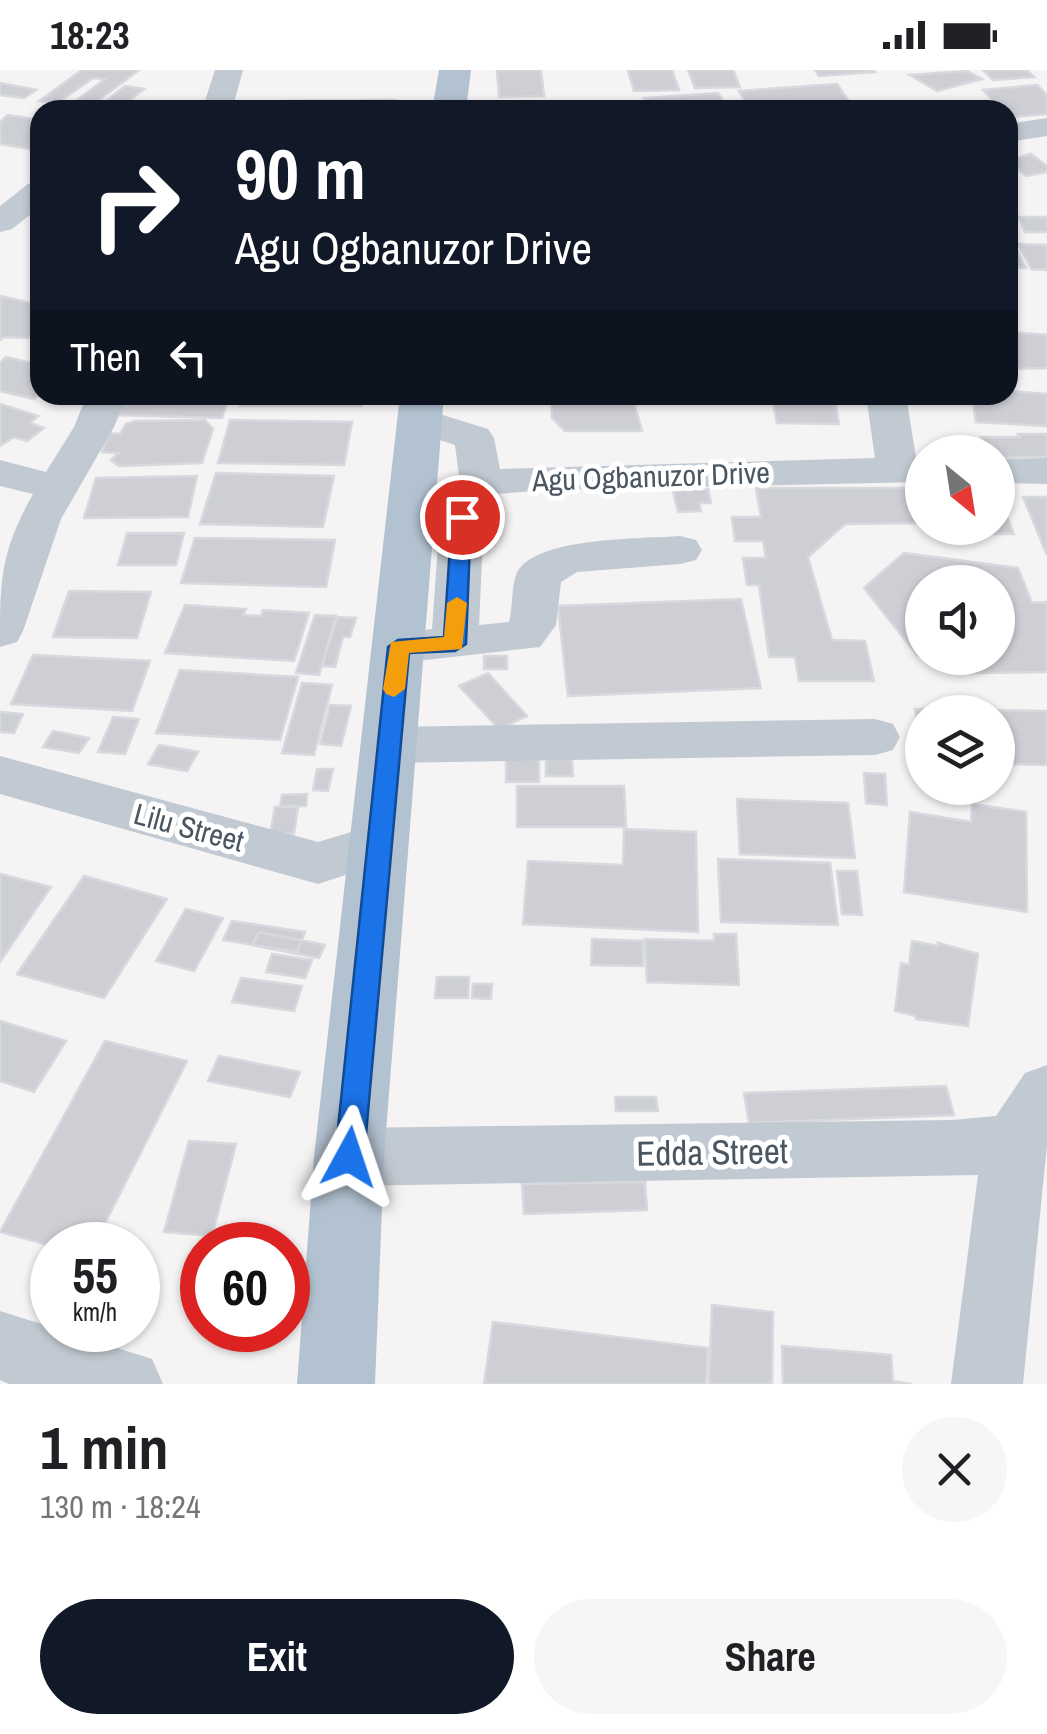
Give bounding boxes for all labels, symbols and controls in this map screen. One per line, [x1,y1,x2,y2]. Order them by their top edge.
text: 18:23 [50,10,130,61]
text: 90 m [235,127,366,221]
icon: right [70,140,200,270]
text: Agu Ogbanuzor Drive [235,217,592,278]
icon: left [161,330,216,385]
text: Then [70,332,141,383]
north arrow [905,435,1015,545]
map controls [905,435,1015,805]
street label: Agu Ogbanuzor Drive [530,452,771,500]
pin [420,475,505,560]
icon: arrive [435,490,490,545]
button: sound [905,565,1015,675]
button: layers [905,695,1015,805]
street label: Lilu Street [130,793,248,861]
position arrow [297,1105,401,1209]
street label: Edda Street [636,1127,788,1177]
speed limit sign: 60 [180,1222,310,1352]
text: 55 [72,1241,118,1309]
text: km/h [73,1295,117,1329]
text: 1 min [40,1407,169,1488]
button: close [902,1417,1007,1522]
text: 130 m · 18:24 [40,1485,200,1528]
button: Exit [40,1599,514,1714]
button: Share [534,1599,1007,1714]

